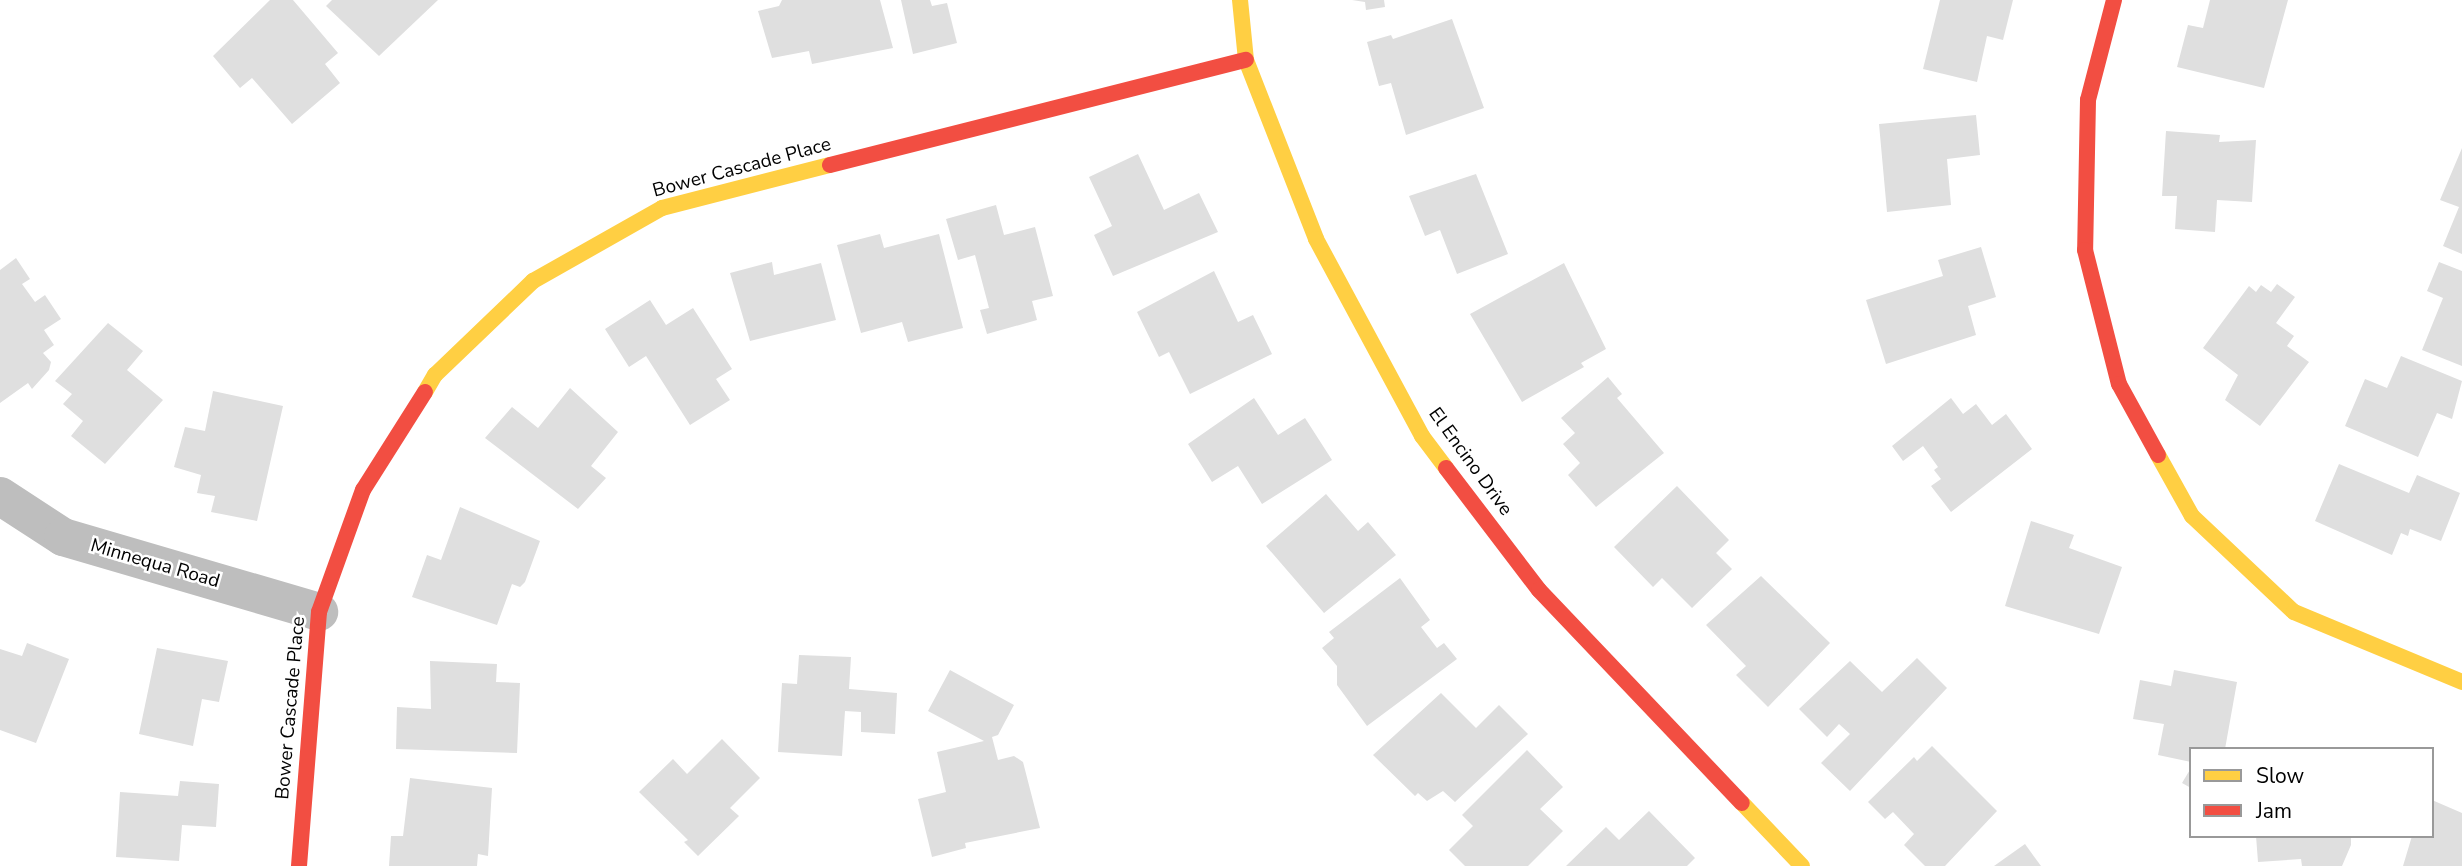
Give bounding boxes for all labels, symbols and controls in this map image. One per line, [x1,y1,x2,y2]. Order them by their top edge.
street label: Bower Cascade Place [650,133,834,203]
street label: El Encino Drive [1423,404,1517,520]
street label: Minnequa Road [88,535,222,593]
street label: Bower Cascade Place [272,615,310,801]
legend [2189,747,2434,838]
text: Slow [2256,762,2304,790]
text: Jam [2256,797,2292,825]

